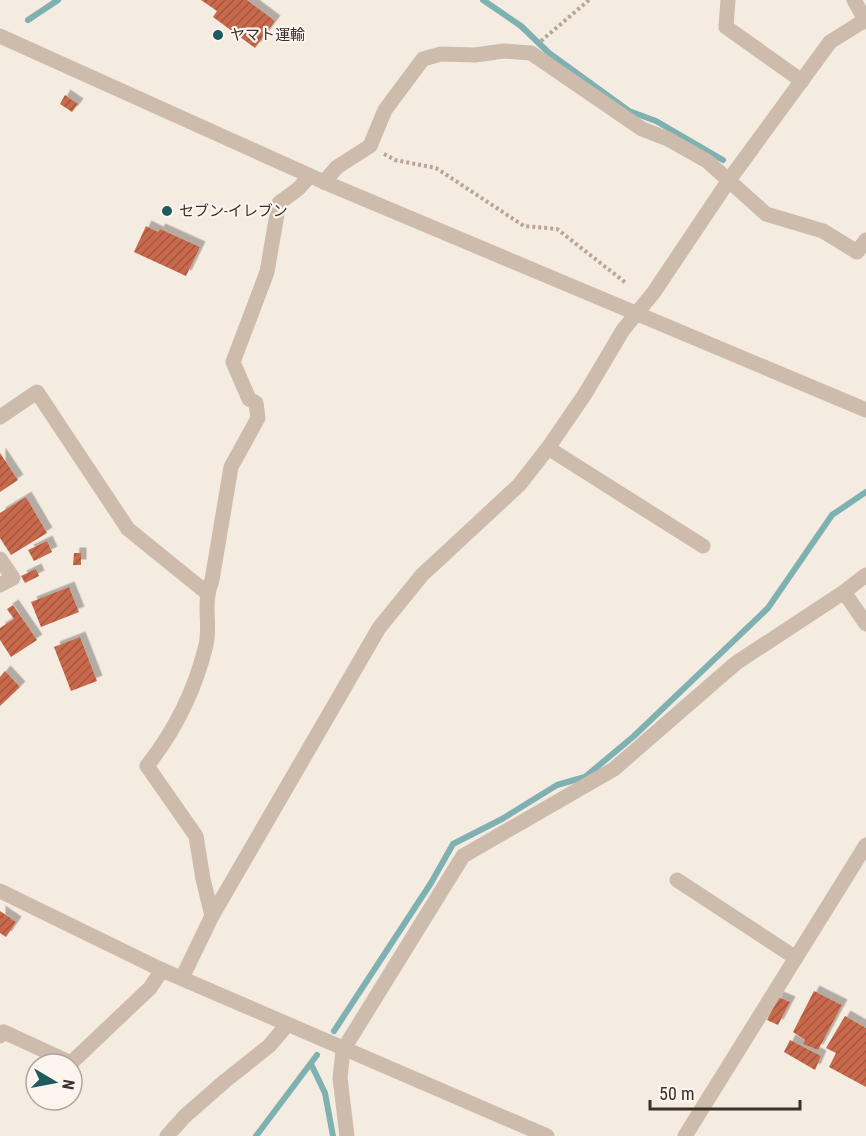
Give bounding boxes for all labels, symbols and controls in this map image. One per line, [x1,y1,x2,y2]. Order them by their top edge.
place label: ヤマト運輸 [230,26,305,44]
marker: ヤマト運輸 [211,28,225,42]
place label: セブン-イレブン [179,202,288,220]
marker: セブン-イレブン [160,204,174,218]
north arrow [24,1052,84,1112]
scale bar [650,1073,800,1111]
text: N [58,1078,78,1091]
text: 50 m [659,1083,694,1104]

